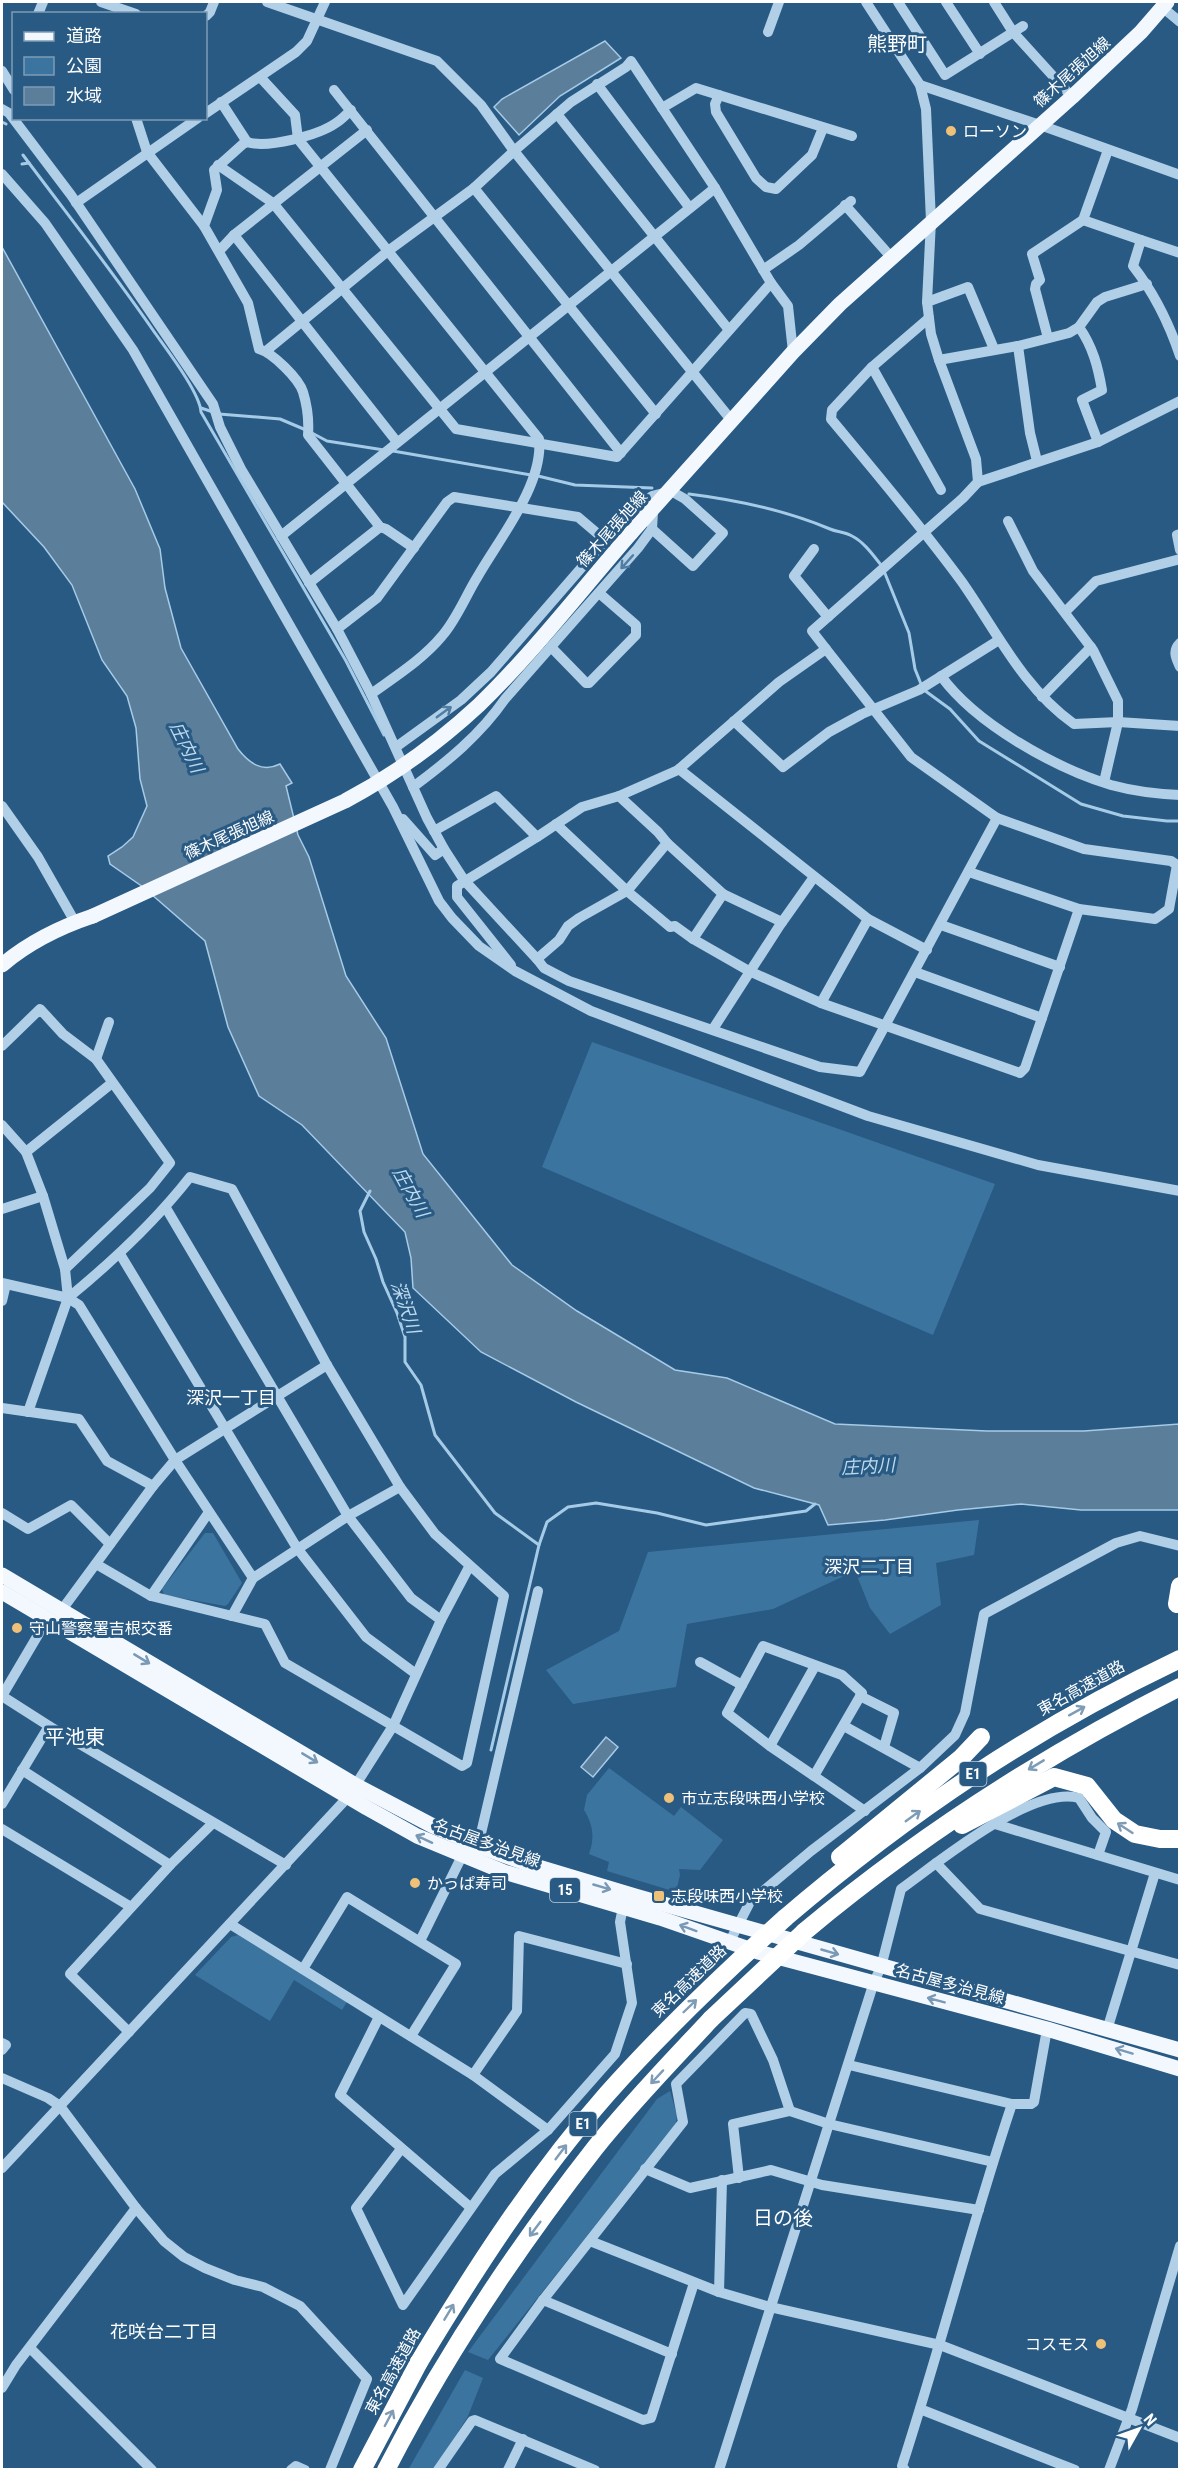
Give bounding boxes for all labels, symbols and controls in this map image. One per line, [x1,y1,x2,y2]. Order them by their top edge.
legend [12,12,207,120]
text: 道路 [66,25,102,46]
district label: 熊野町 [867,32,927,56]
street label: 篠木尾張旭線 [1030,33,1114,111]
text: 公園 [66,55,102,76]
text: 水域 [66,85,102,106]
place label: ローソン [963,122,1027,141]
marker: ローソン [944,124,958,138]
street label: 篠木尾張旭線 [573,487,651,571]
one-way arrow [620,554,634,569]
one-way arrow [435,706,451,719]
water label: 庄内川 [166,718,209,778]
street label: 篠木尾張旭線 [181,807,277,863]
water label: 庄内川 [389,1163,434,1222]
water label: 深沢川 [387,1278,425,1338]
district label: 深沢一丁目 [186,1387,276,1408]
water label: 庄内川 [840,1454,898,1478]
district label: 深沢二丁目 [824,1556,914,1577]
place label: 守山警察署吉根交番 [29,1619,173,1638]
marker: 守山警察署吉根交番 [10,1621,24,1635]
one-way arrow [133,1653,150,1665]
street label: 東名高速道路 [1034,1656,1128,1720]
one-way arrow [1068,1705,1085,1717]
district label: 平池東 [45,1725,105,1749]
one-way arrow [301,1752,318,1764]
one-way arrow [1028,1759,1045,1771]
road number: E1 [960,1762,986,1786]
place label: 市立志段味西小学校 [681,1789,825,1808]
marker: 市立志段味西小学校 [662,1791,676,1805]
one-way arrow [904,1810,920,1823]
street label: 名古屋多治見線 [431,1815,543,1871]
one-way arrow [1117,1821,1134,1833]
one-way arrow [415,1833,433,1845]
place label: かっぱ寿司 [427,1874,507,1893]
marker: かっぱ寿司 [408,1876,422,1890]
road number: 15 [550,1878,580,1902]
one-way arrow [592,1882,611,1893]
place label: 志段味西小学校 [671,1887,783,1906]
marker: 志段味西小学校 [652,1889,666,1903]
one-way arrow [679,1921,698,1932]
street label: 東名高速道路 [648,1941,730,2021]
one-way arrow [820,1947,839,1958]
street label: 名古屋多治見線 [893,1960,1007,2008]
one-way arrow [926,1994,945,2005]
one-way arrow [682,1999,697,2013]
one-way arrow [1115,2045,1134,2056]
one-way arrow [650,2069,664,2084]
road number: E1 [570,2112,596,2136]
one-way arrow [554,2145,567,2161]
district label: 日の後 [753,2206,813,2230]
one-way arrow [528,2220,541,2236]
one-way arrow [444,2304,456,2321]
district label: 花咲台二丁目 [110,2321,218,2342]
street label: 東名高速道路 [361,2324,425,2418]
place label: コスモス [1025,2335,1089,2354]
marker: コスモス [1094,2337,1108,2351]
north arrow [1109,2399,1169,2459]
one-way arrow [384,2409,395,2427]
text: N [1140,2410,1161,2430]

